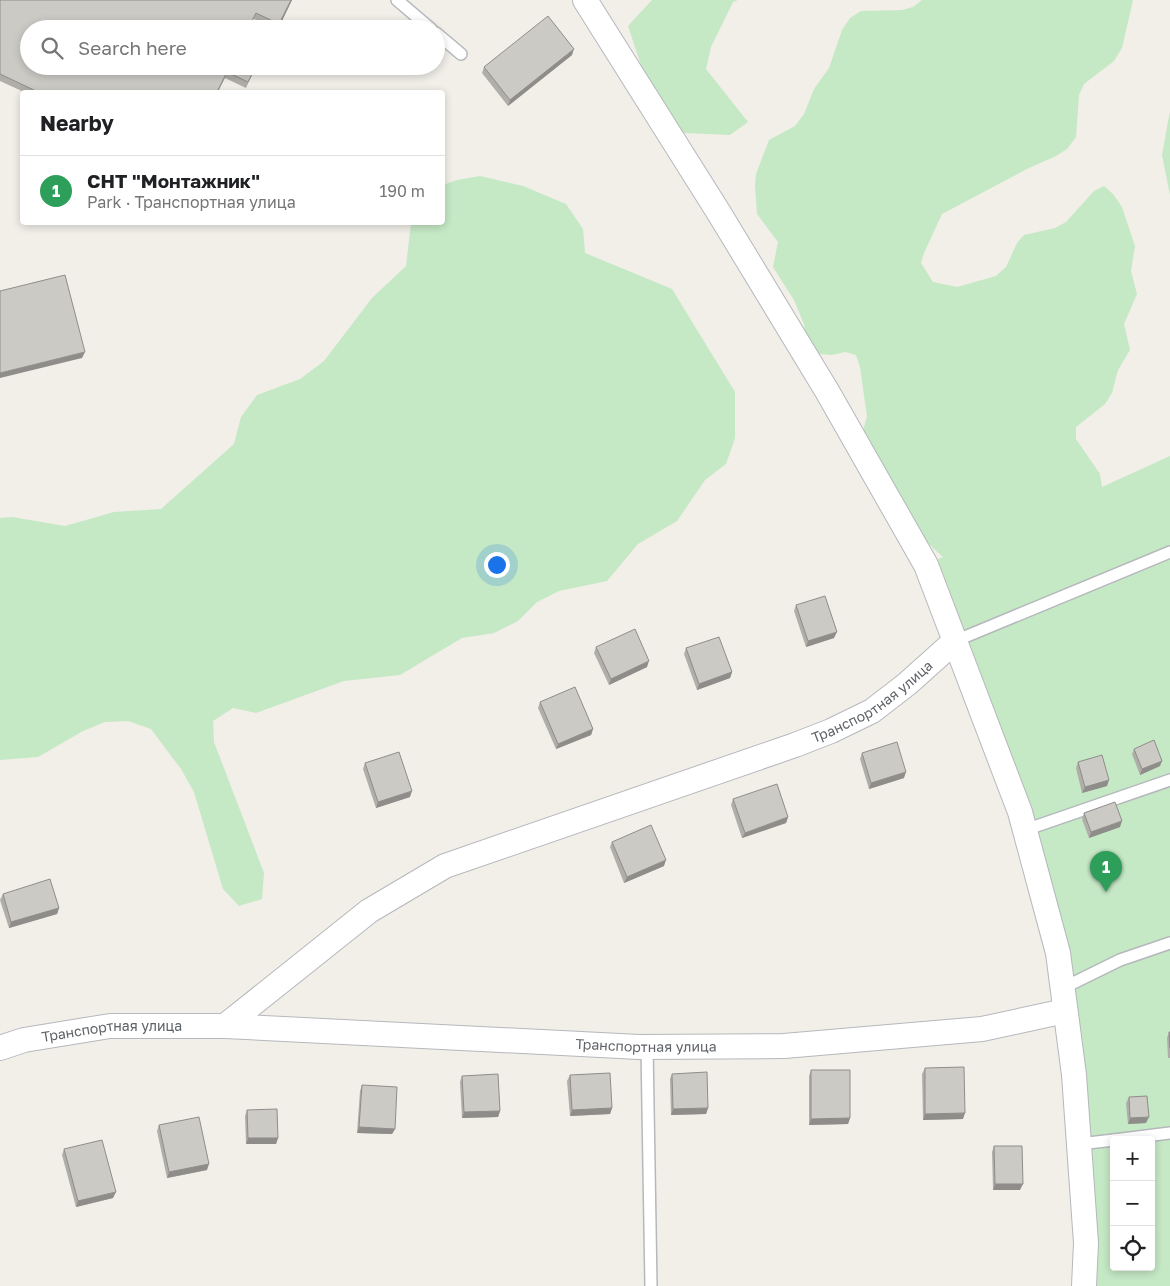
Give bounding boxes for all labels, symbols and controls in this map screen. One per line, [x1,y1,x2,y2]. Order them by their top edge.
search box [20,20,445,75]
icon: search [38,34,66,62]
text: Search here [78,36,187,59]
text: Nearby [40,110,114,136]
text: СНТ "Монтажник" [87,169,260,192]
text: 1 [52,181,60,201]
text: 190 m [379,181,425,201]
text: Park · Транспортная улица [87,192,296,212]
your location [484,552,510,578]
street label: Транспортная улица [809,656,936,746]
pin: 1 [1090,851,1122,892]
street label: Транспортная улица [40,1017,182,1045]
street label: Транспортная улица [575,1035,717,1055]
map controls [1110,1136,1155,1271]
button: + [1110,1136,1155,1181]
button: − [1110,1181,1155,1226]
button: locate [1110,1226,1155,1271]

